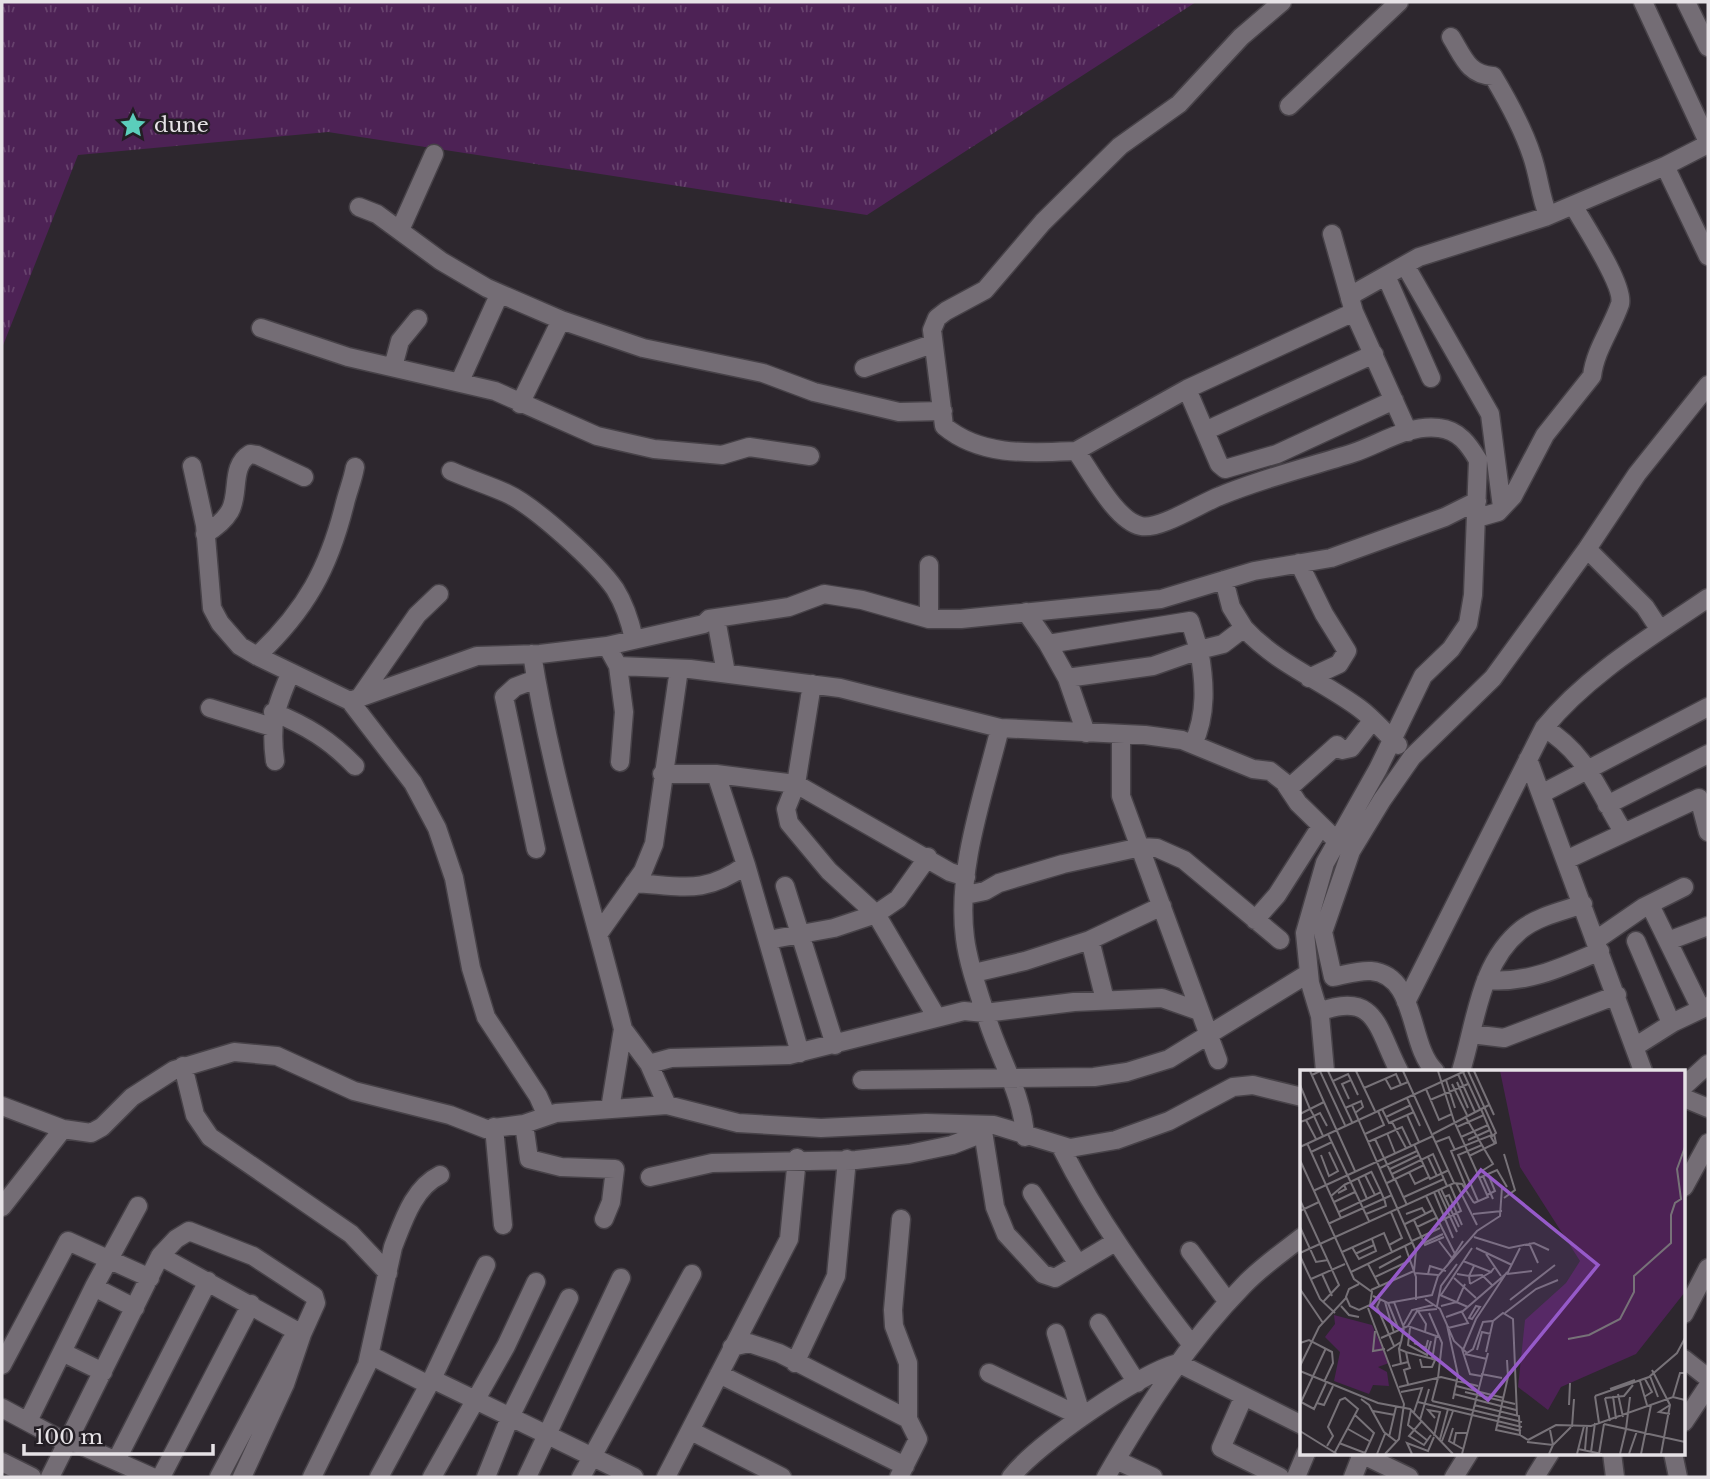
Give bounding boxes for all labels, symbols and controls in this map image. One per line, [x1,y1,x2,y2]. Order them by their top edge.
place icon: dune [118,110,148,140]
place label: dune [154,112,209,138]
inset map [1300,1070,1686,1454]
scale bar [24,1412,214,1456]
text: 100 m [35,1424,103,1450]

